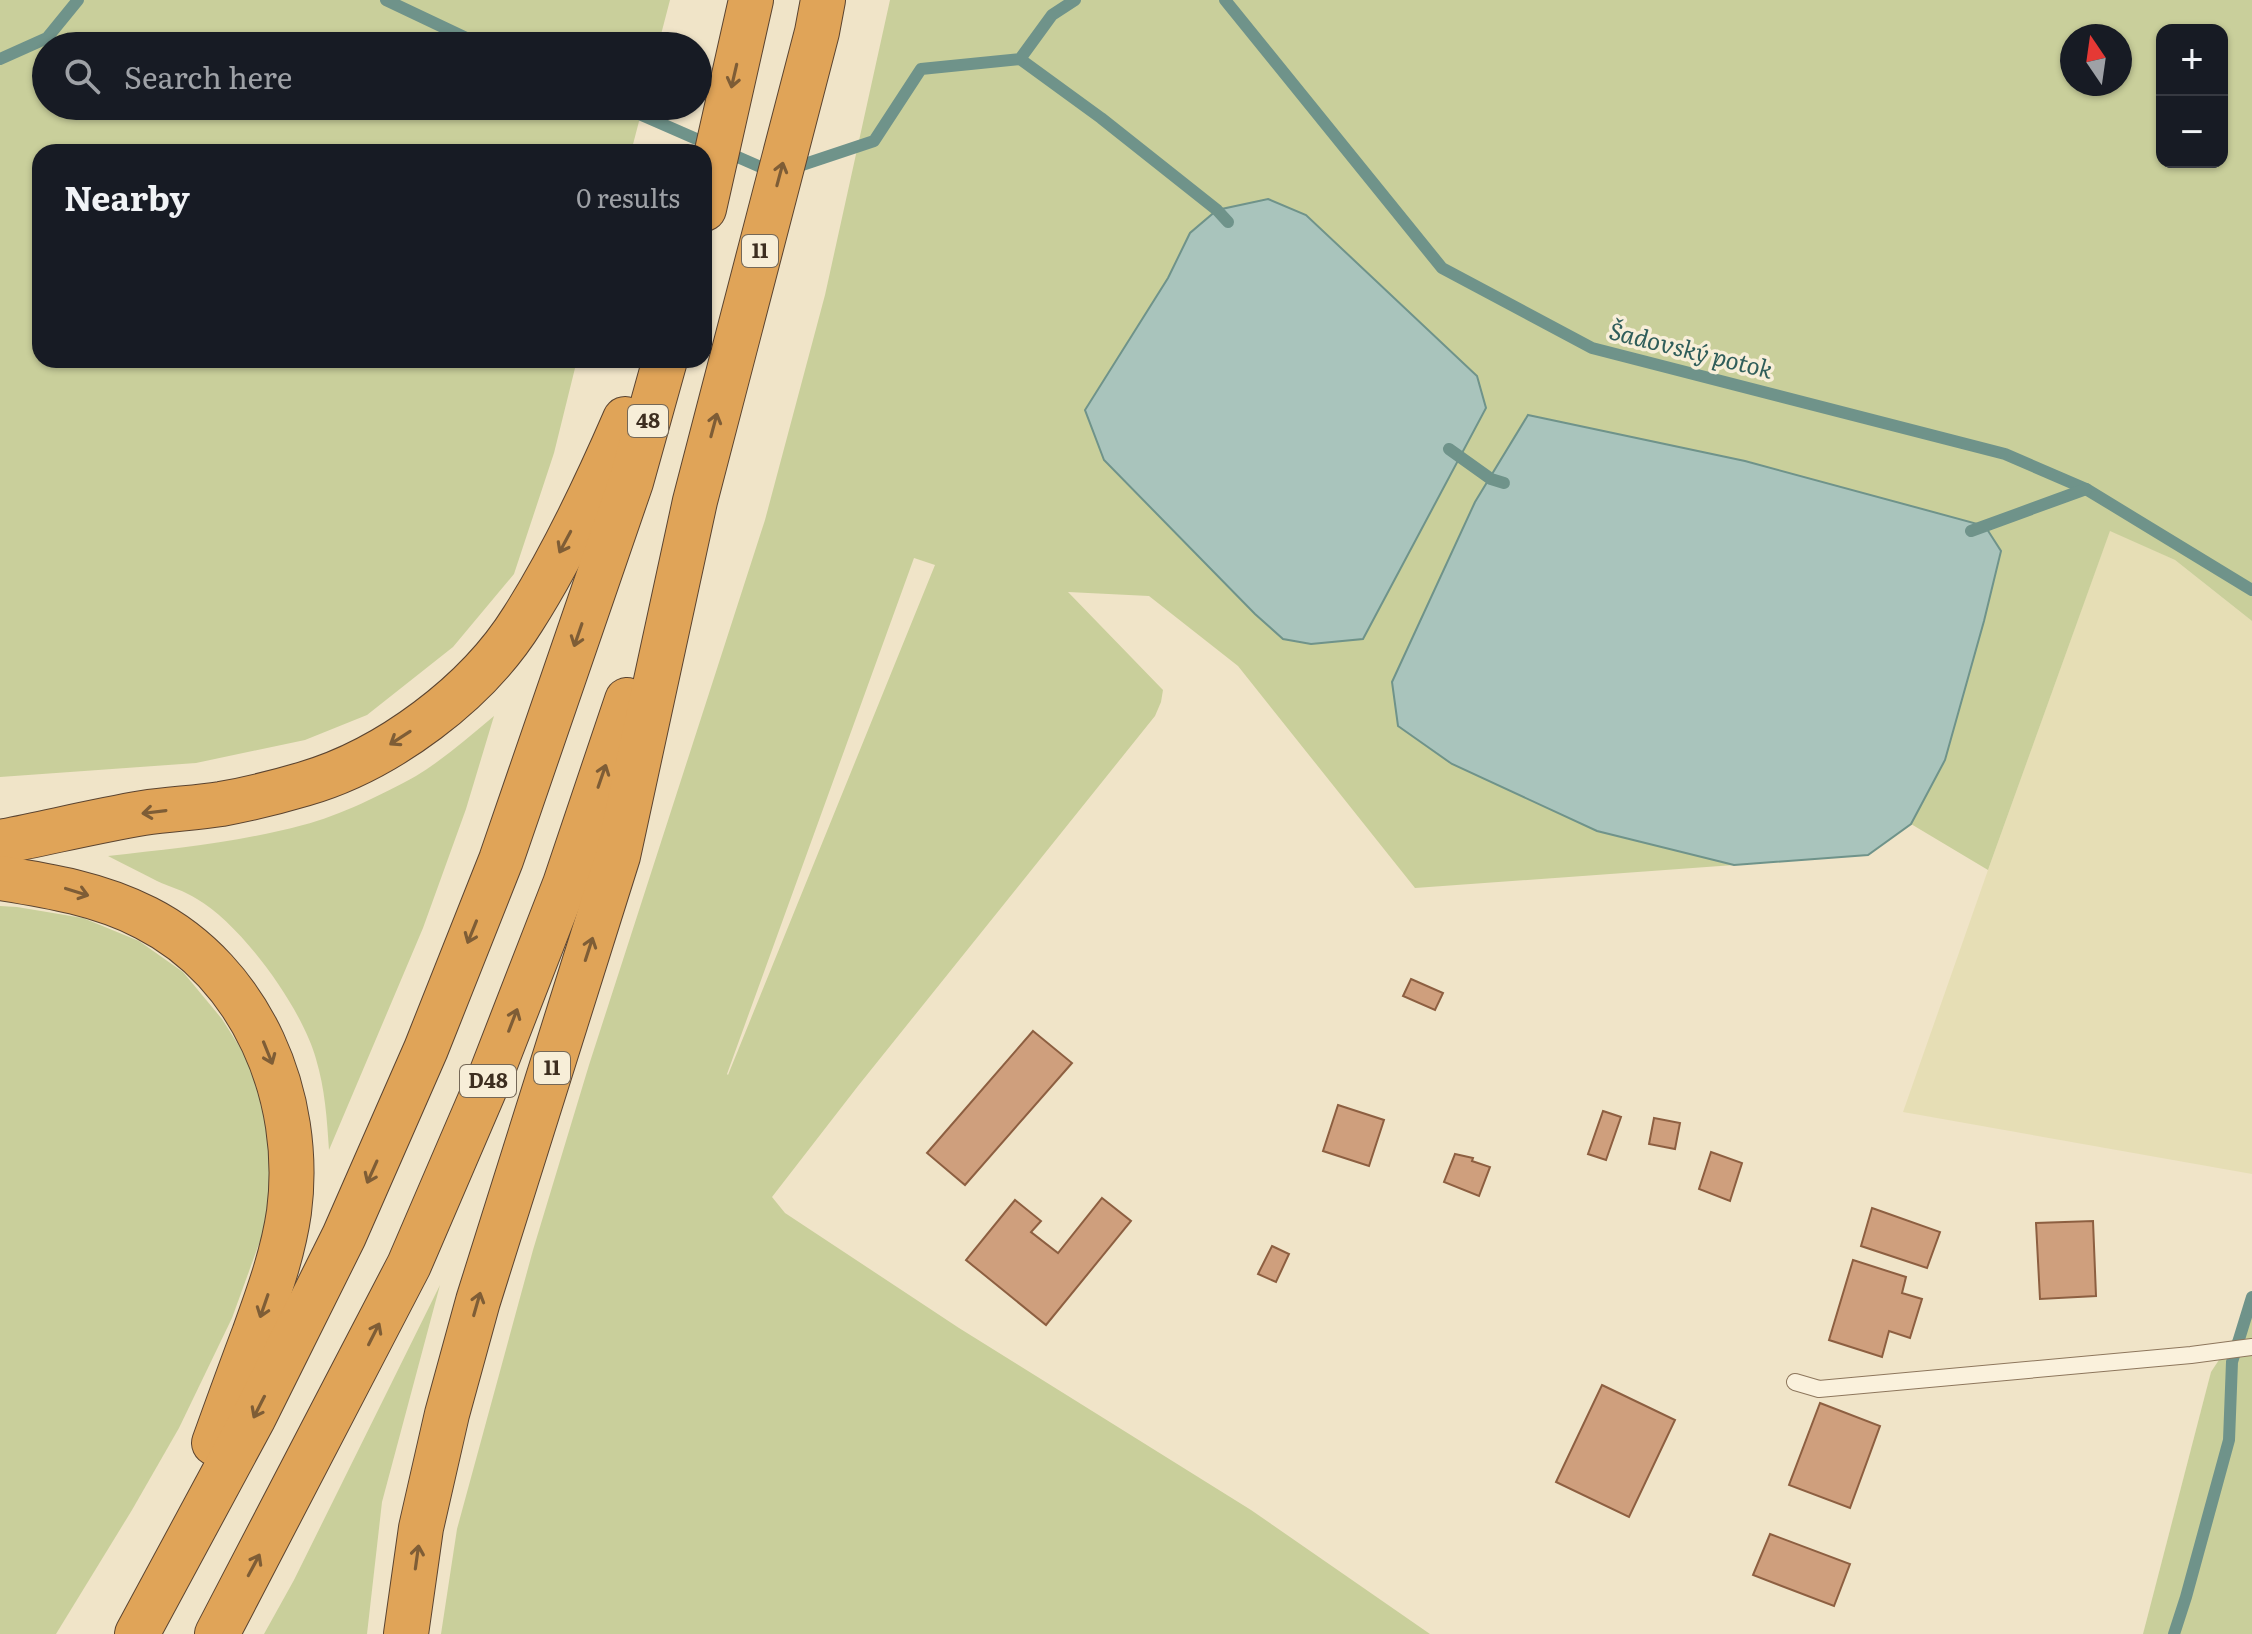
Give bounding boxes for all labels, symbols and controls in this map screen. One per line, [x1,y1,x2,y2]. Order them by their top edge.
north arrow [2060,24,2132,96]
map controls [2156,24,2228,168]
button: + [2156,24,2228,96]
search box [32,32,712,120]
icon: search [60,54,104,98]
text: Search here [124,54,292,98]
one-way arrow [726,63,741,88]
button: − [2156,96,2228,168]
one-way arrow [774,161,789,187]
text: Nearby [64,171,190,221]
text: 0 results [576,177,680,216]
road number: 11 [742,235,778,267]
water label: Šadovský potok [1606,311,1778,386]
road number: 48 [628,405,668,437]
one-way arrow [708,413,723,439]
one-way arrow [557,530,573,554]
one-way arrow [570,622,585,647]
one-way arrow [390,729,412,746]
one-way arrow [595,764,610,789]
one-way arrow [142,805,167,820]
one-way arrow [63,885,89,900]
one-way arrow [464,919,478,944]
one-way arrow [582,937,597,963]
one-way arrow [506,1008,521,1033]
one-way arrow [262,1040,276,1065]
road number: 11 [534,1052,570,1084]
road number: D48 [460,1065,516,1097]
one-way arrow [364,1160,379,1184]
one-way arrow [471,1292,486,1318]
one-way arrow [255,1293,270,1318]
one-way arrow [366,1323,382,1347]
one-way arrow [251,1394,267,1418]
one-way arrow [410,1545,425,1570]
one-way arrow [246,1554,262,1577]

